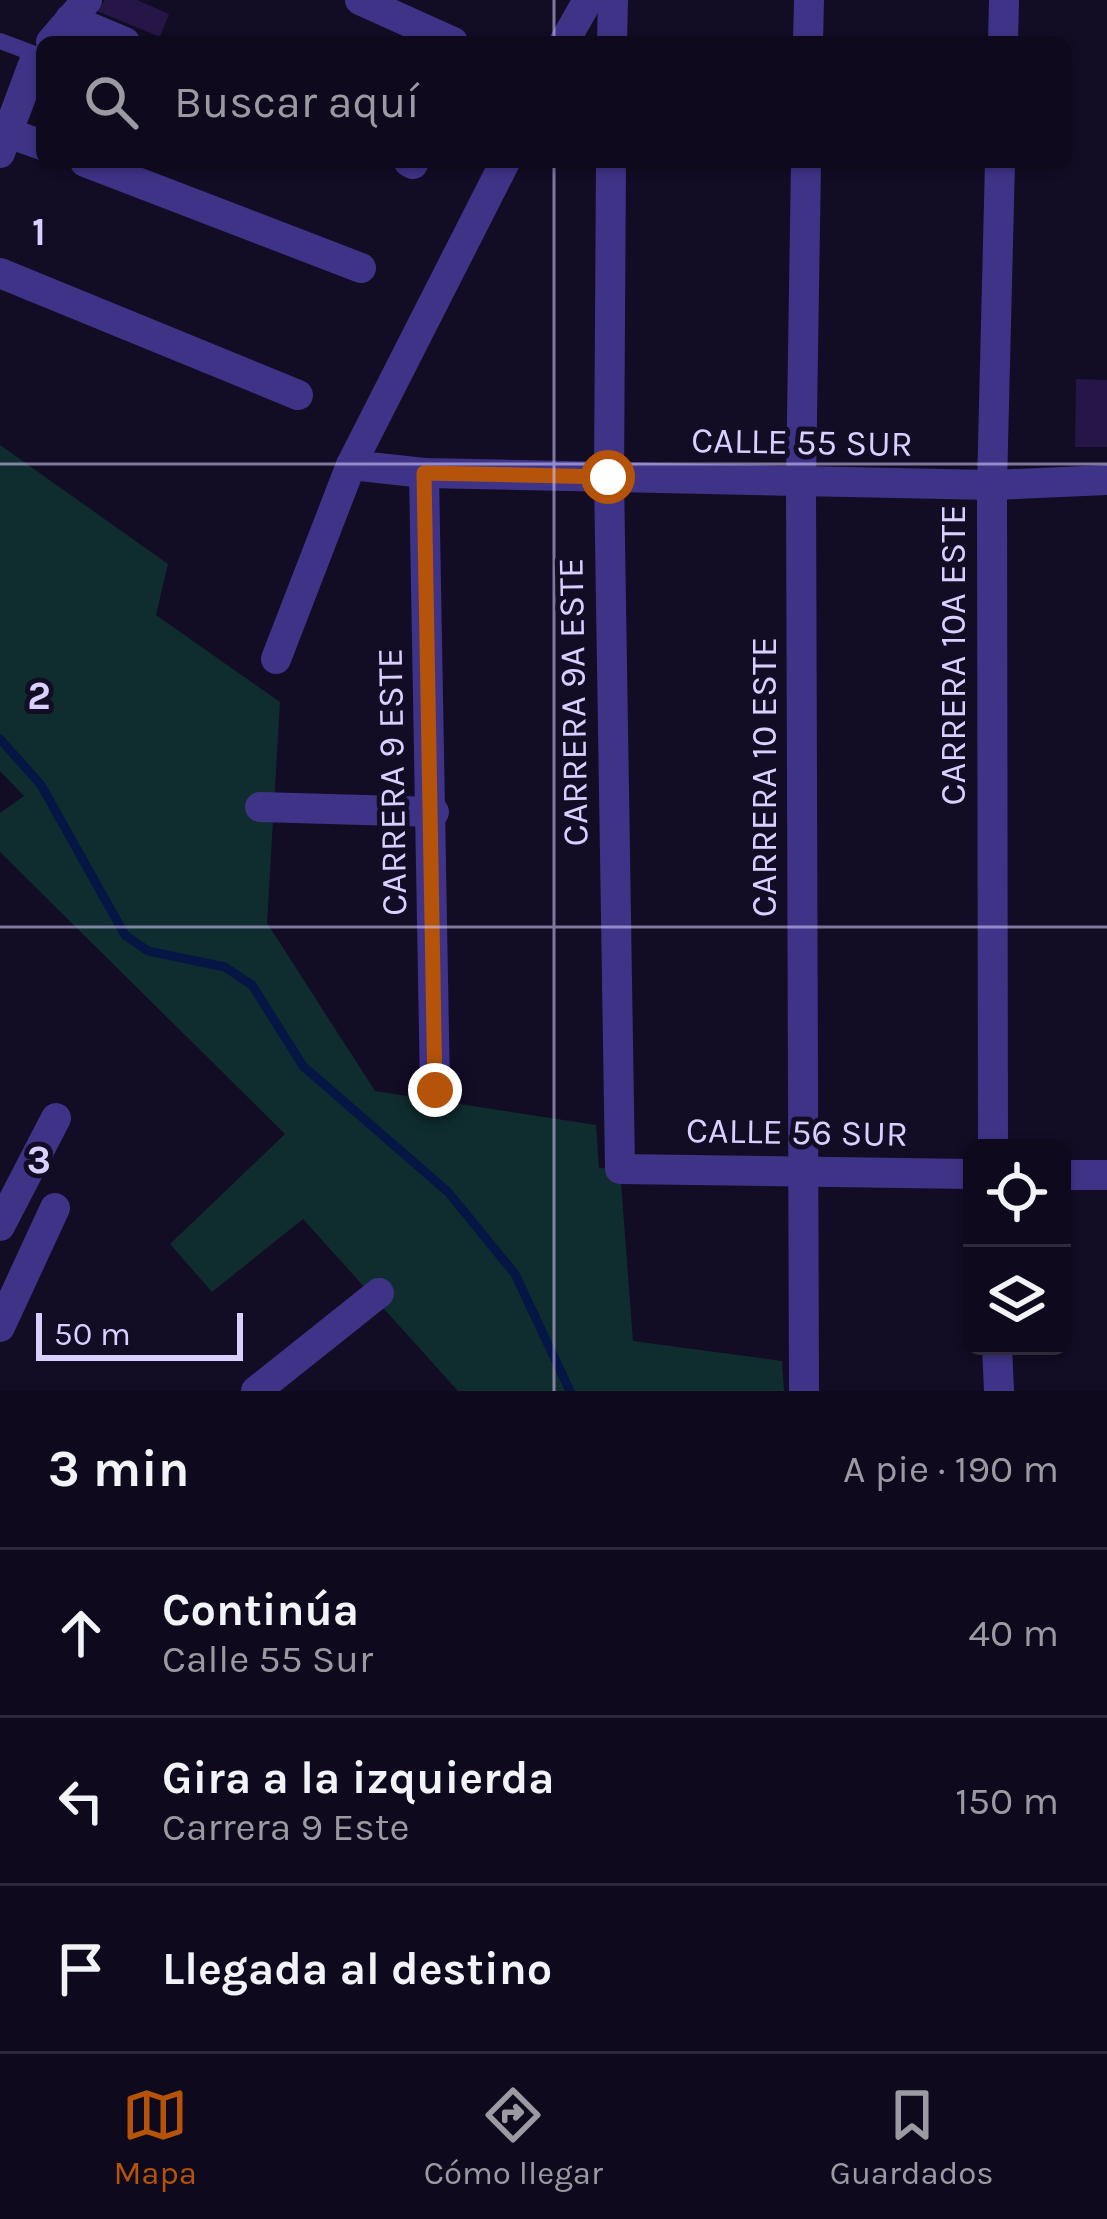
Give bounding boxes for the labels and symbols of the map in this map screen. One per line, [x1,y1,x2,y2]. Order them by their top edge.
text: 1 [32,209,46,255]
street label: CALLE 55 SUR [691,419,913,465]
route start [581,450,635,504]
street label: CARRERA 10A ESTE [932,504,974,806]
street label: CARRERA 9A ESTE [549,557,597,847]
street label: CARRERA 10 ESTE [743,637,785,917]
street label: CARRERA 9 ESTE [369,648,415,916]
text: 2 [27,673,51,719]
route end [408,1063,462,1117]
street label: CALLE 56 SUR [686,1109,908,1155]
text: 3 [27,1137,51,1183]
scale bar [36,1307,243,1360]

